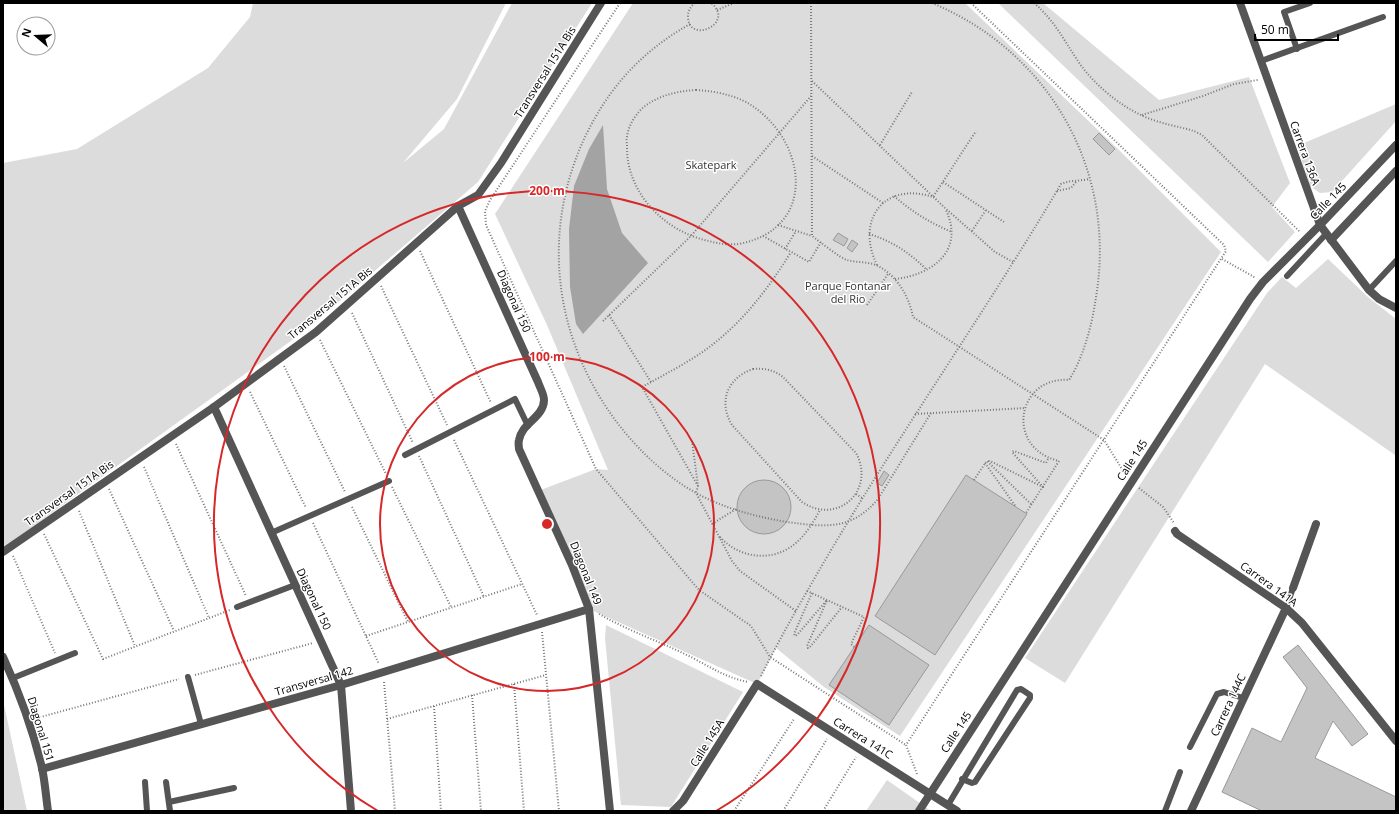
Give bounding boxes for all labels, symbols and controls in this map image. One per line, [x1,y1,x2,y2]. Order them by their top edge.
north arrow [16,16,56,56]
scale bar [1255,16,1338,42]
text: 50 m [1261,21,1289,38]
street label: Transversal 151A Bis [510,23,579,120]
text: N [18,26,35,39]
street label: Carrera 136A [1287,119,1324,187]
park label: Skatepark [685,157,737,172]
street label: Calle 145 [1306,179,1349,223]
text: 200 m [529,182,565,199]
street label: Transversal 151A Bis [284,263,375,342]
street label: Diagonal 150 [494,267,535,334]
park label: Parque Fontanar del Rio [805,278,892,306]
text: 100 m [529,348,565,365]
street label: Calle 145 [1113,436,1151,483]
street label: Transversal 151A Bis [21,456,116,529]
centre of rings [540,517,554,531]
street label: Diagonal 149 [567,539,606,607]
street label: Carrera 141A [1238,558,1301,610]
street label: Diagonal 150 [294,565,335,632]
street label: Transversal 142 [273,662,355,699]
street label: Carrera 144C [1206,671,1249,739]
street label: Diagonal 151 [25,695,58,763]
street label: Calle 145 [937,708,975,755]
street label: Carrera 141C [831,713,896,762]
street label: Calle 145A [686,716,727,769]

